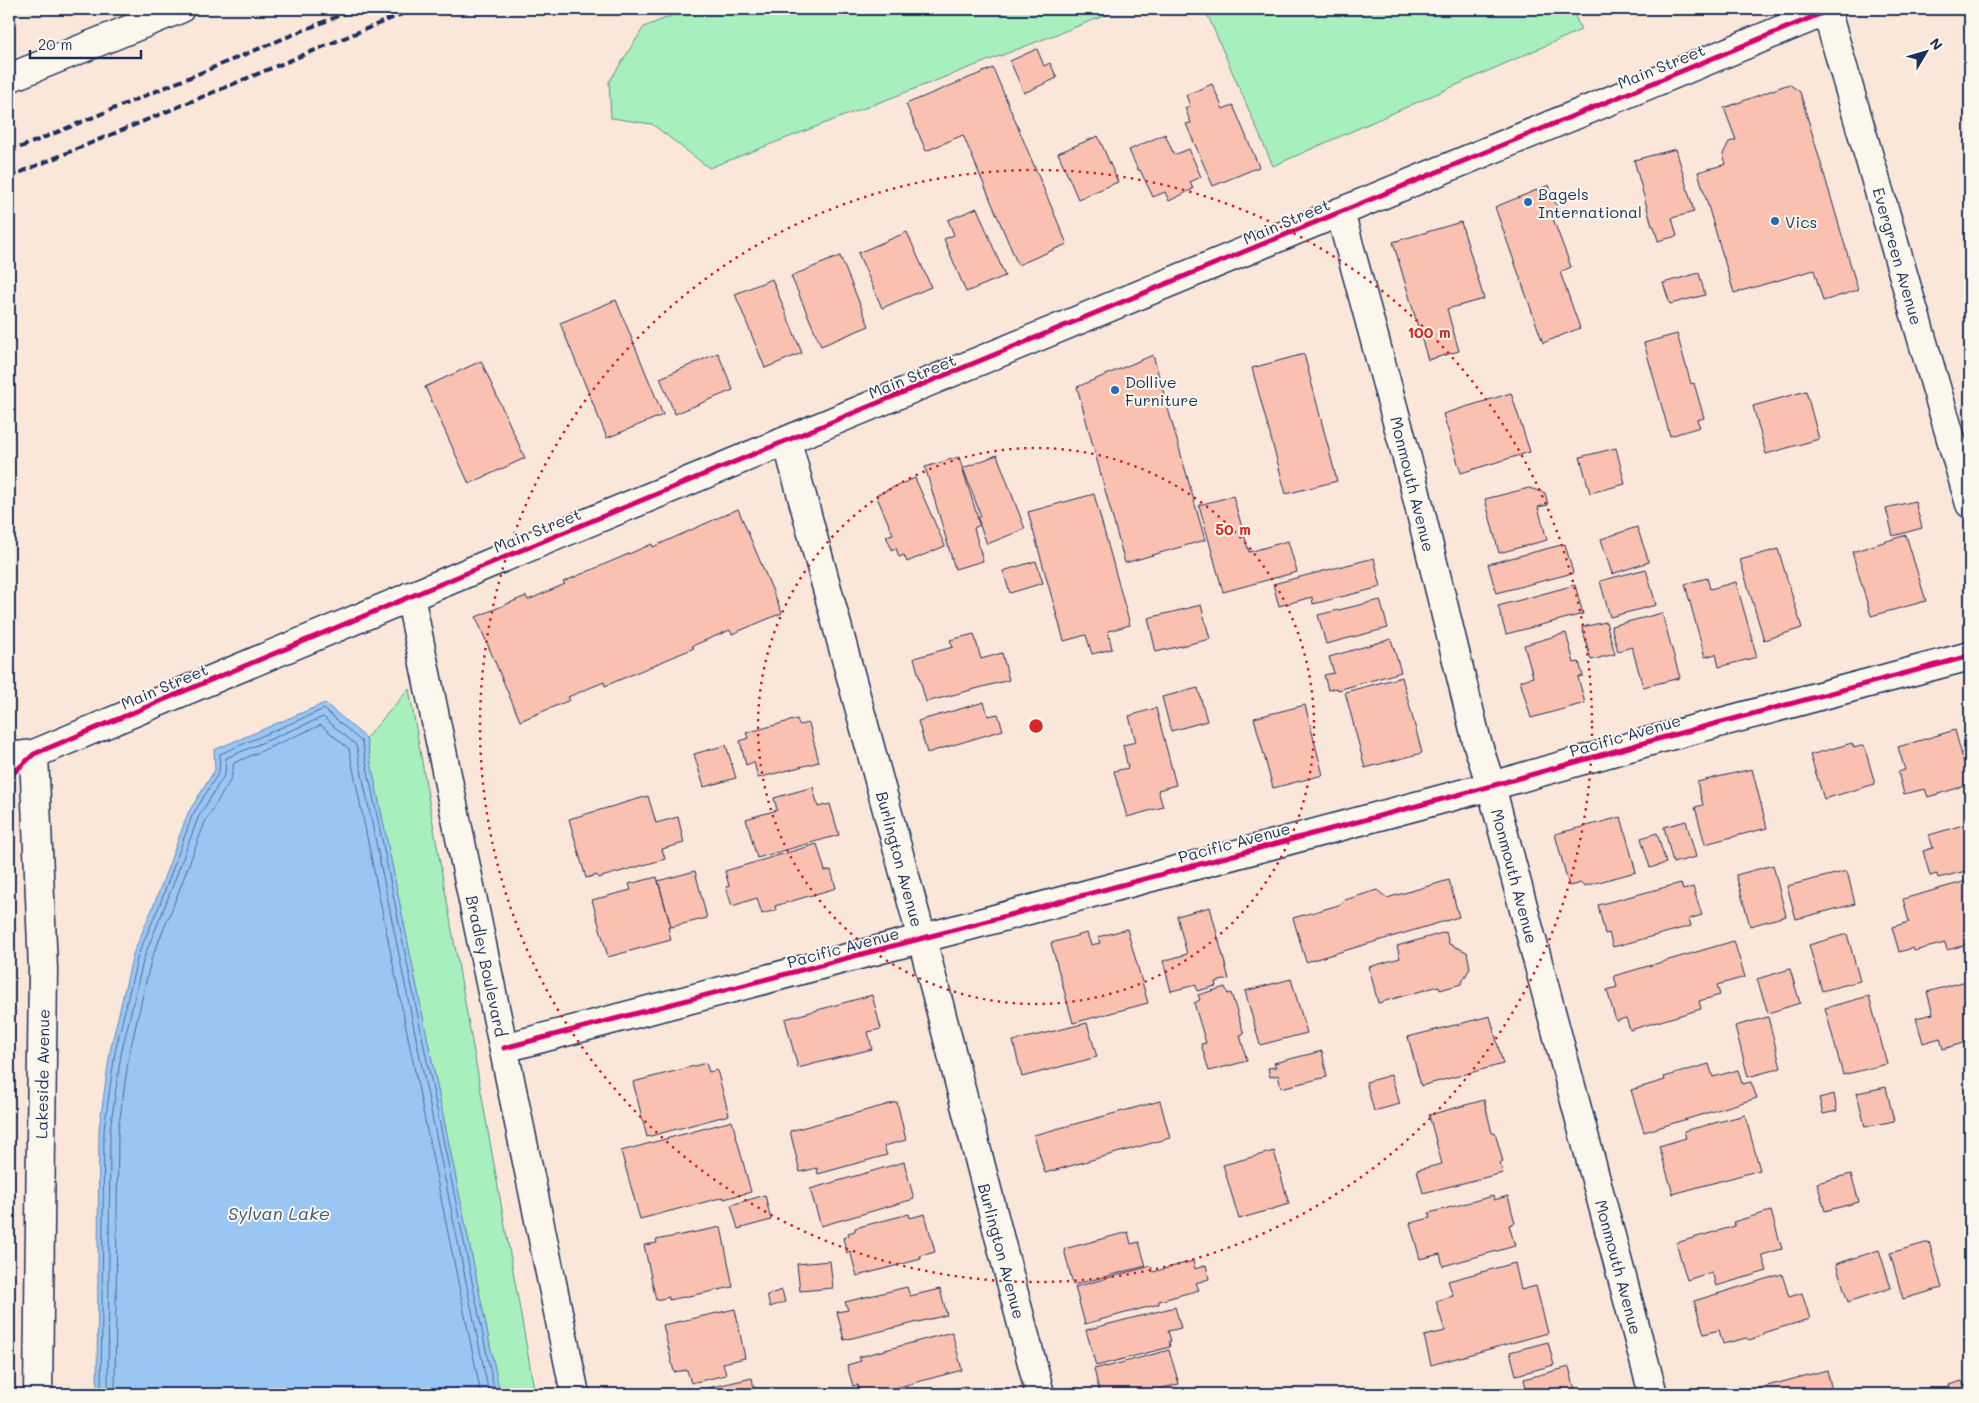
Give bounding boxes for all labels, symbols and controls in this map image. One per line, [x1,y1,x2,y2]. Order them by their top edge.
scale bar [30,28,141,60]
north arrow [1902,28,1952,78]
text: 20 m [38,34,72,54]
text: N [1926,34,1947,54]
street label: Main Street [1614,39,1708,93]
place label: Bagels International [1538,183,1642,222]
street label: Evergreen Avenue [1868,185,1928,327]
street label: Main Street [1239,193,1333,249]
marker: Bagels International [1522,196,1534,208]
place label: Vics [1785,211,1817,232]
marker: Vics [1769,215,1781,227]
text: 100 m [1407,322,1451,342]
street label: Main Street [865,349,959,403]
place label: Dollive Furniture [1125,371,1198,410]
marker: Dollive Furniture [1109,384,1121,396]
street label: Monmouth Avenue [1386,414,1440,554]
street label: Main Street [490,503,584,557]
text: 50 m [1215,519,1251,539]
street label: Main Street [117,658,211,714]
street label: Pacific Avenue [1567,709,1683,761]
centre of rings [1027,717,1045,735]
street label: Burlington Avenue [872,789,928,929]
street label: Monmouth Avenue [1487,806,1543,946]
street label: Pacific Avenue [1176,817,1292,867]
street label: Bradley Boulevard [462,893,512,1039]
street label: Pacific Avenue [785,922,901,972]
street label: Lakeside Avenue [30,1009,54,1139]
street label: Burlington Avenue [974,1181,1030,1321]
street label: Monmouth Avenue [1591,1197,1647,1337]
water label: Sylvan Lake [228,1201,330,1225]

